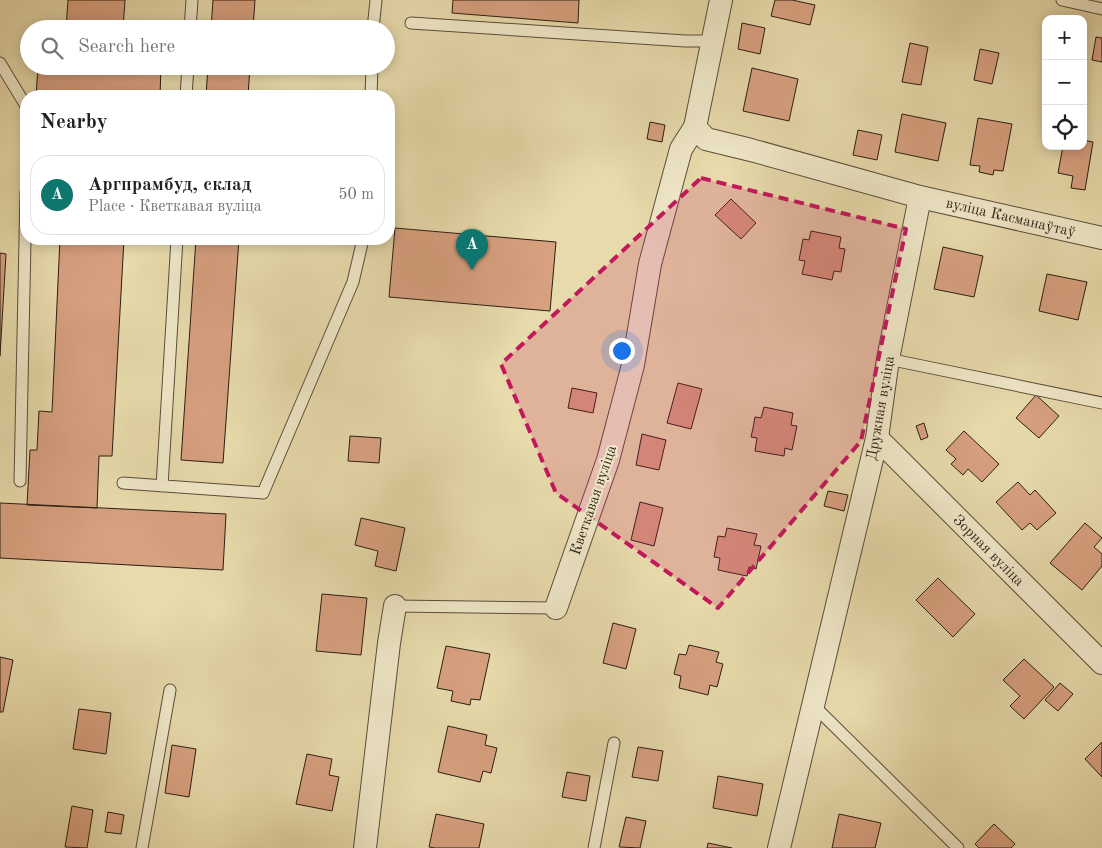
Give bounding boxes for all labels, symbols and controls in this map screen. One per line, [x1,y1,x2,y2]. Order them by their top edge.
map controls [1042,15,1087,150]
button: + [1042,15,1087,60]
search box [20,20,395,75]
icon: search [38,34,66,62]
text: Search here [78,38,175,57]
button: − [1042,60,1087,105]
button: locate [1042,105,1087,150]
text: Nearby [40,112,108,133]
text: Аргпрамбуд, склад [88,176,252,195]
text: A [51,187,63,203]
text: 50 m [338,187,374,203]
street label: вуліца Касманаўтаў [944,196,1077,241]
text: Place · Кветкавая вуліца [88,199,262,215]
pin: A [456,229,488,270]
your location [609,338,635,364]
street label: Дружная вуліца [865,354,898,462]
street label: Кветкавая вуліца [569,443,620,557]
street label: Зорная вуліца [949,513,1027,590]

